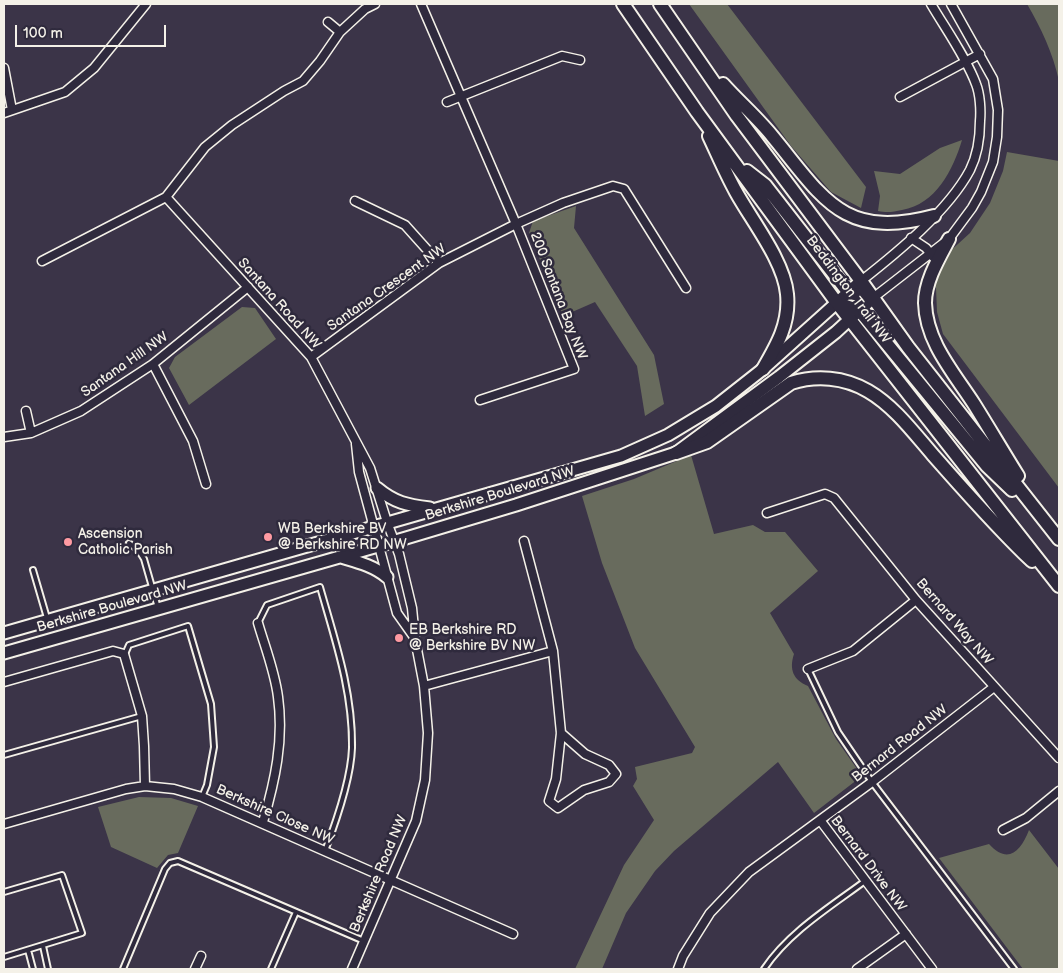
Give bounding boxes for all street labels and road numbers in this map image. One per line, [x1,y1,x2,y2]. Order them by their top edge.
street label: 200 Santana Bay NW [526,230,590,362]
street label: Beddington Trail NW [802,233,894,347]
street label: Santana Crescent NW [325,241,449,335]
street label: Santana Road NW [234,255,324,353]
street label: Santana Hill NW [78,329,172,401]
street label: Berkshire Boulevard NW [423,463,577,525]
street label: Bernard Way NW [912,575,996,669]
street label: Berkshire Boulevard NW [35,577,189,637]
street label: Bernard Road NW [849,702,951,786]
street label: Berkshire Close NW [213,781,337,849]
street label: Berkshire Road NW [347,813,411,935]
street label: Bernard Drive NW [827,813,909,915]

